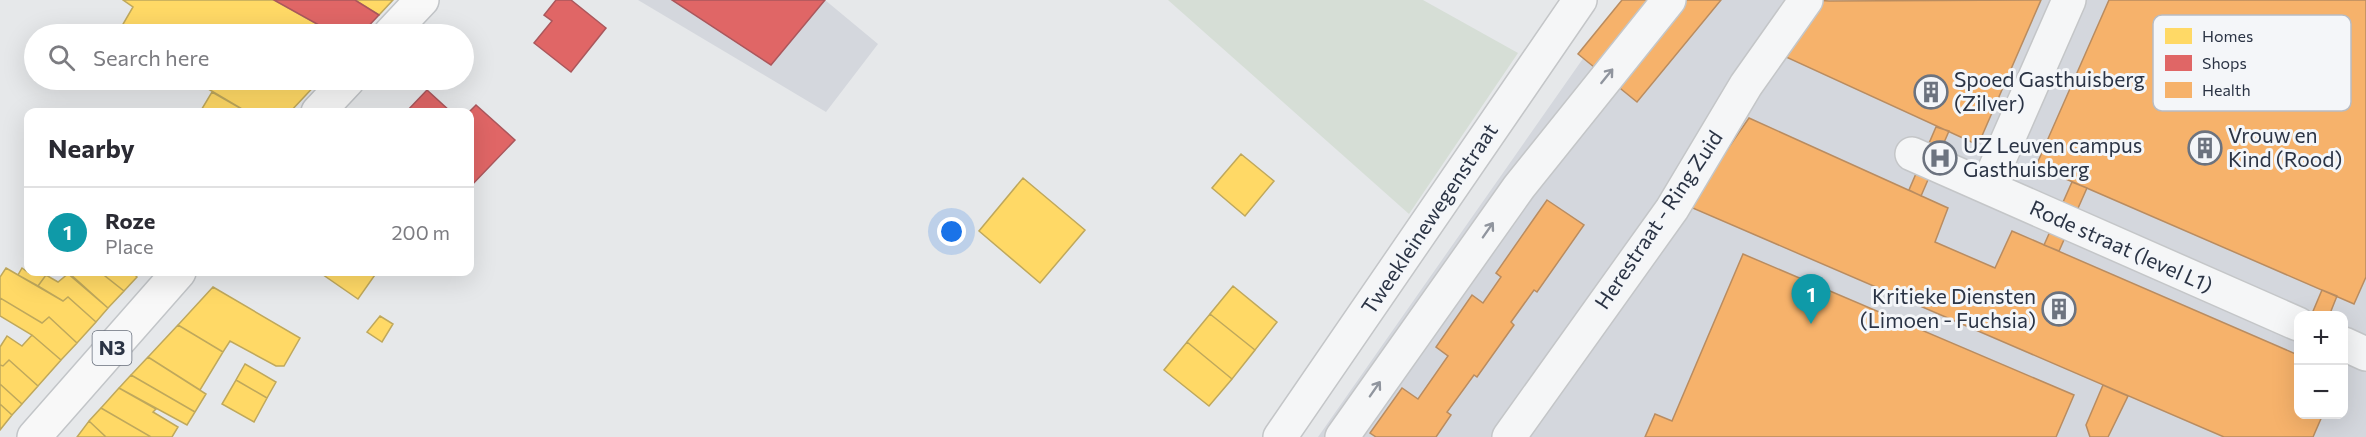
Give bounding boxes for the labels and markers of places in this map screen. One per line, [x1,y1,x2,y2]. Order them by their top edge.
place label: Spoed Gasthuisberg (Zilver) [1954,66,2145,115]
building icon: Spoed Gasthuisberg (Zilver) [1913,74,1949,110]
place label: Vrouw en Kind (Rood) [2228,122,2342,171]
building icon: Vrouw en Kind (Rood) [2187,130,2223,166]
place label: UZ Leuven campus Gasthuisberg [1963,132,2142,181]
hospital icon: UZ Leuven campus Gasthuisberg [1922,140,1958,176]
pin: 1 [1792,274,1830,324]
place label: Kritieke Diensten (Limoen - Fuchsia) [1860,283,2036,332]
building icon: Kritieke Diensten (Limoen - Fuchsia) [2041,291,2077,327]

